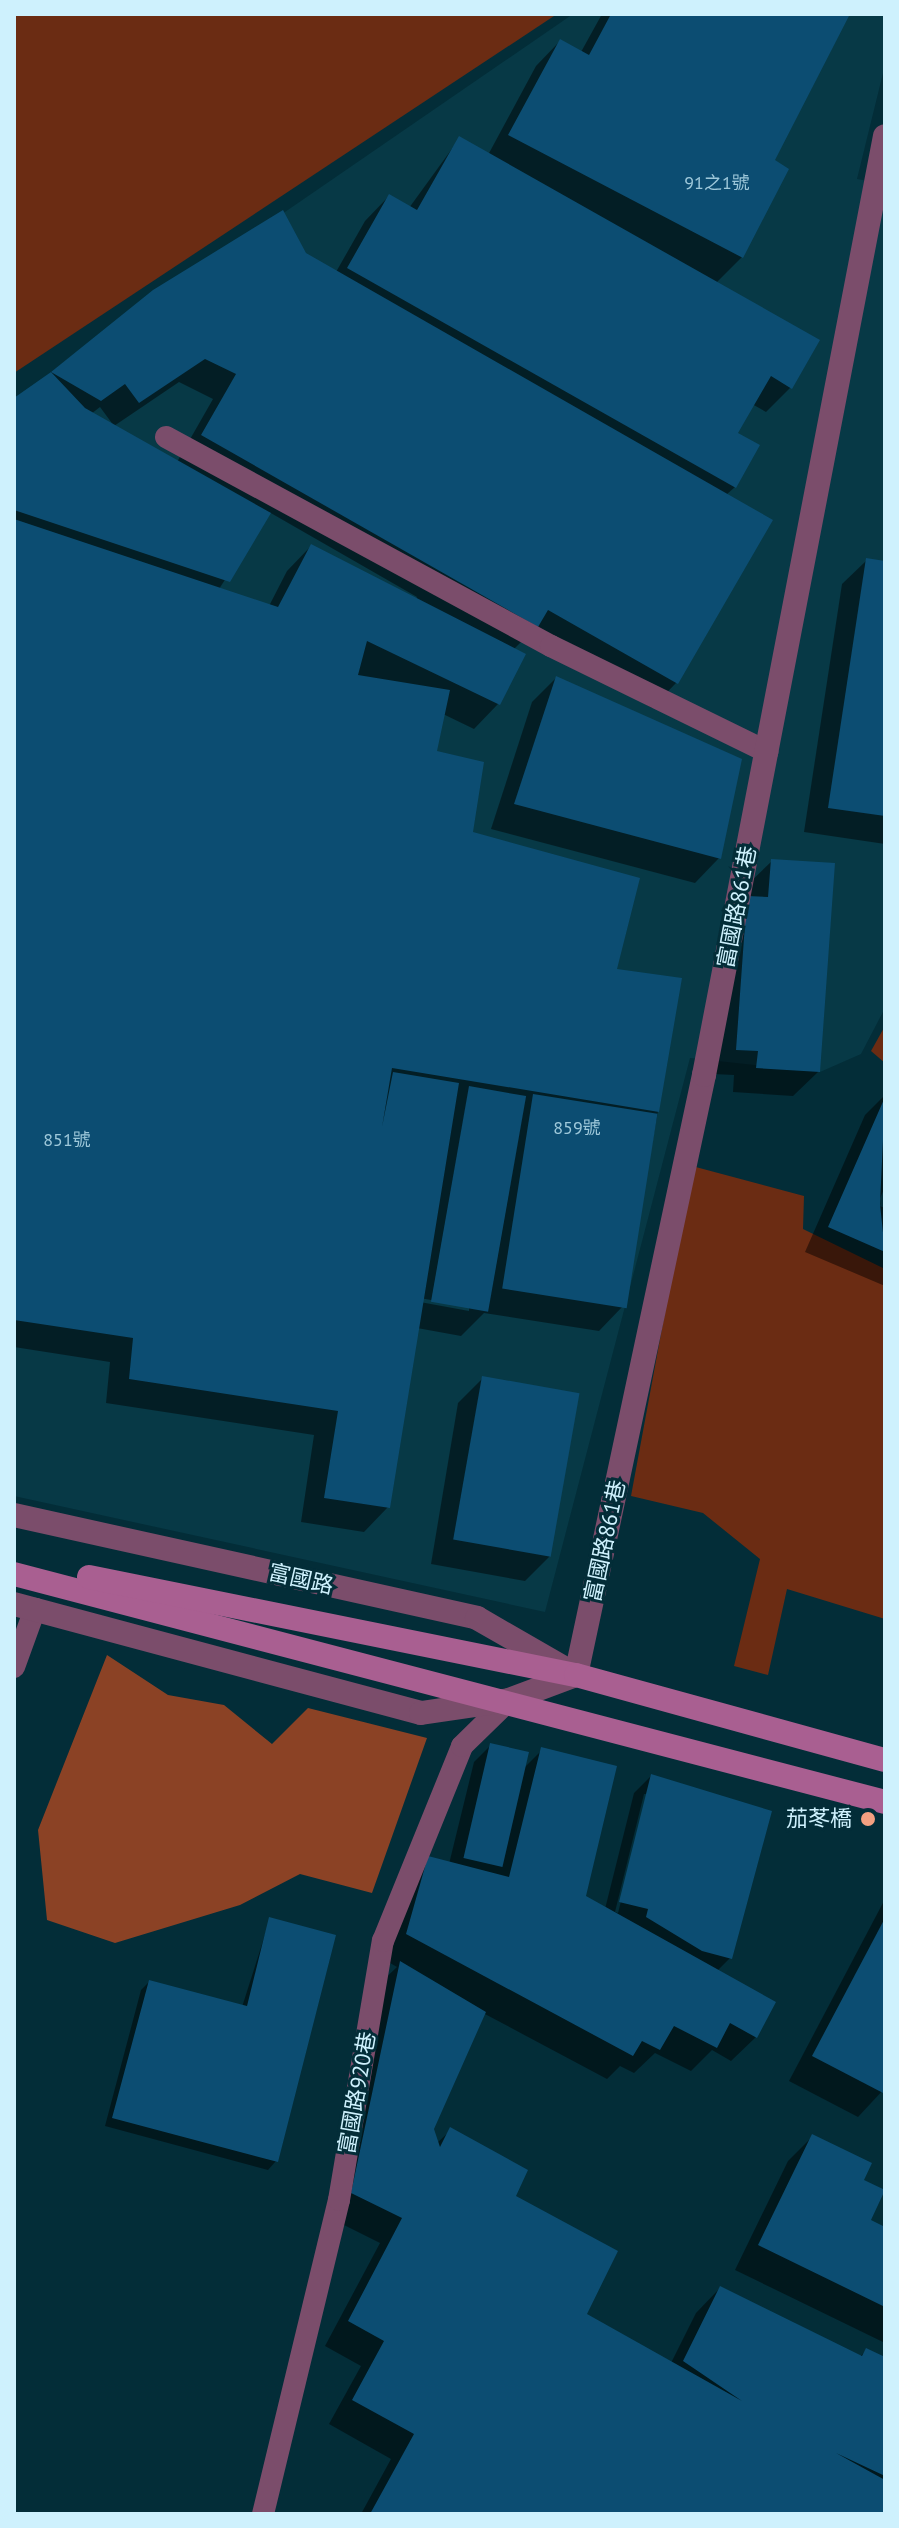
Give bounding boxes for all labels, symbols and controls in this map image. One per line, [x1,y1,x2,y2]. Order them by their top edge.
house number: 91之1號 [684,172,750,194]
street label: 富國路861巷 [712,844,762,970]
house number: 859號 [553,1117,601,1139]
house number: 851號 [43,1129,91,1151]
street label: 富國路861巷 [579,1478,631,1604]
street label: 富國路 [266,1559,336,1599]
place label: 茄苳橋 [786,1806,852,1832]
marker: 茄苳橋 [859,1810,877,1828]
street label: 富國路920巷 [333,2030,381,2156]

